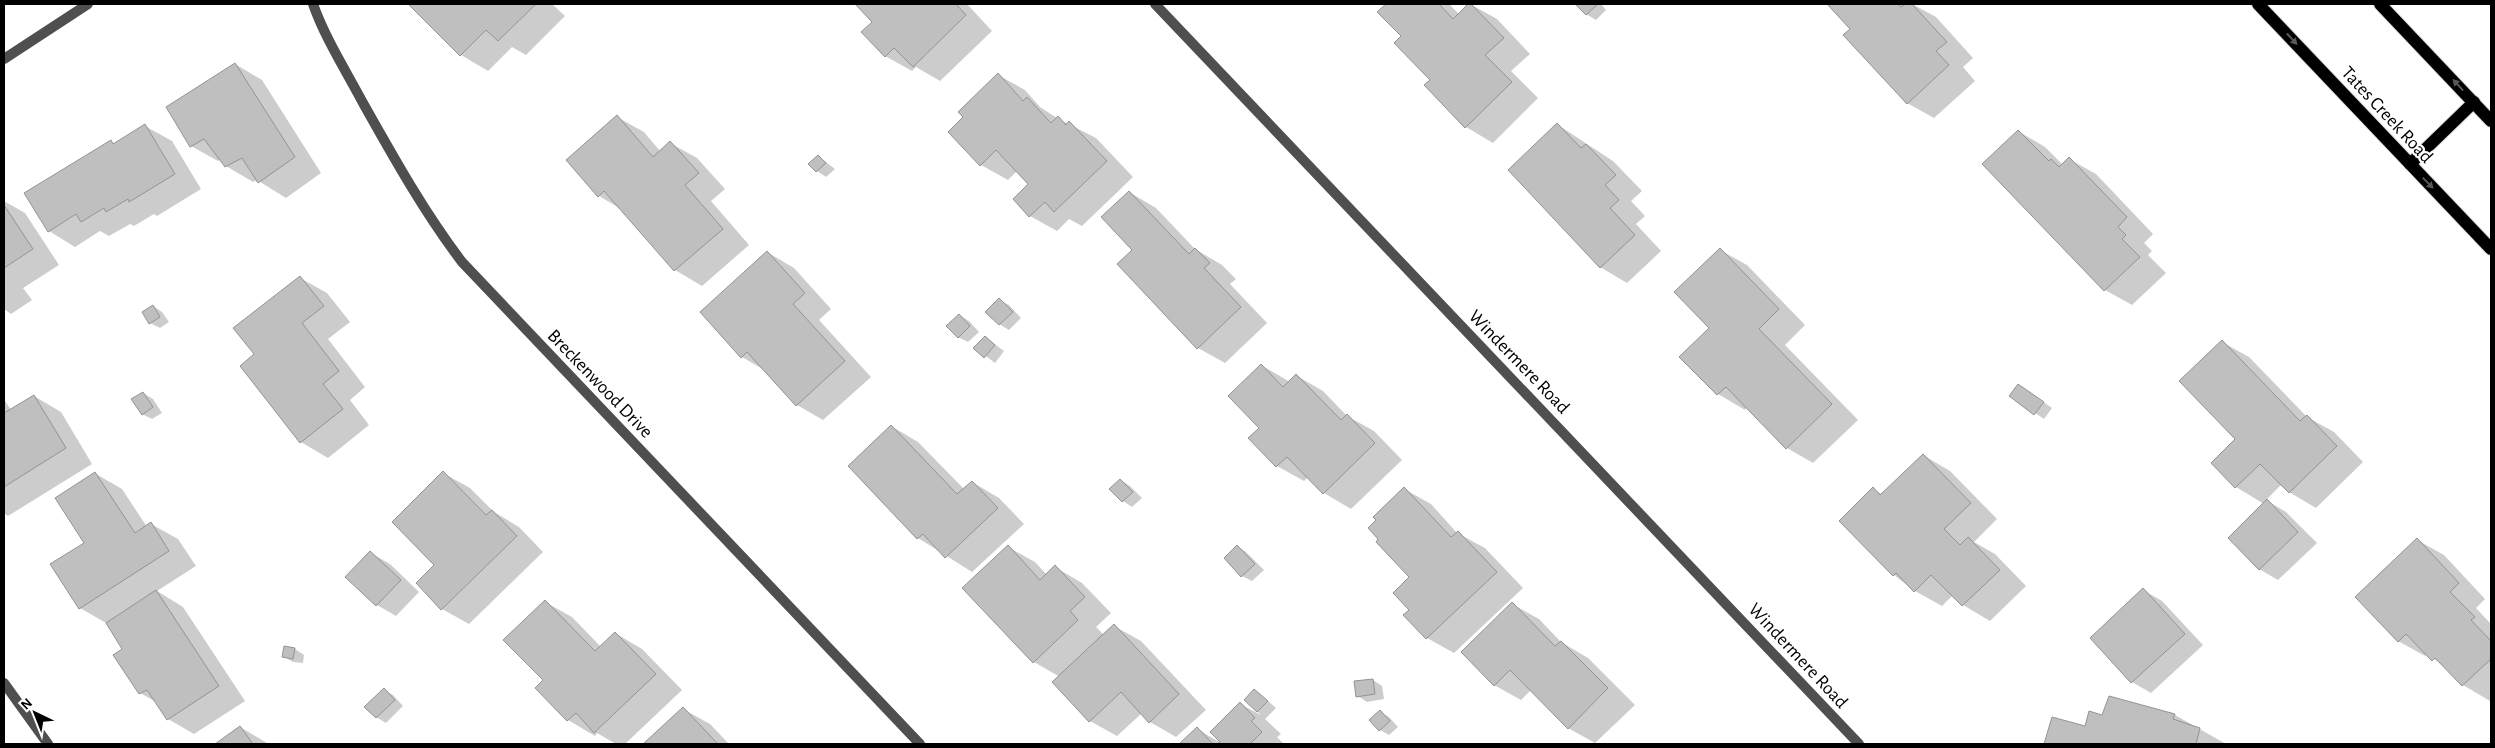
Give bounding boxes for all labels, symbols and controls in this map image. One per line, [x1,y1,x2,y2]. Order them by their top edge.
one-way arrow [2286,33,2298,45]
street label: Tates Creek Road [2338,63,2436,167]
one-way arrow [2452,80,2464,92]
one-way arrow [2422,176,2434,188]
street label: Windermere Road [1465,307,1573,418]
street label: Breckenwood Drive [544,326,656,442]
street label: Windermere Road [1745,600,1851,712]
north arrow [10,688,60,738]
text: N [18,696,35,713]

